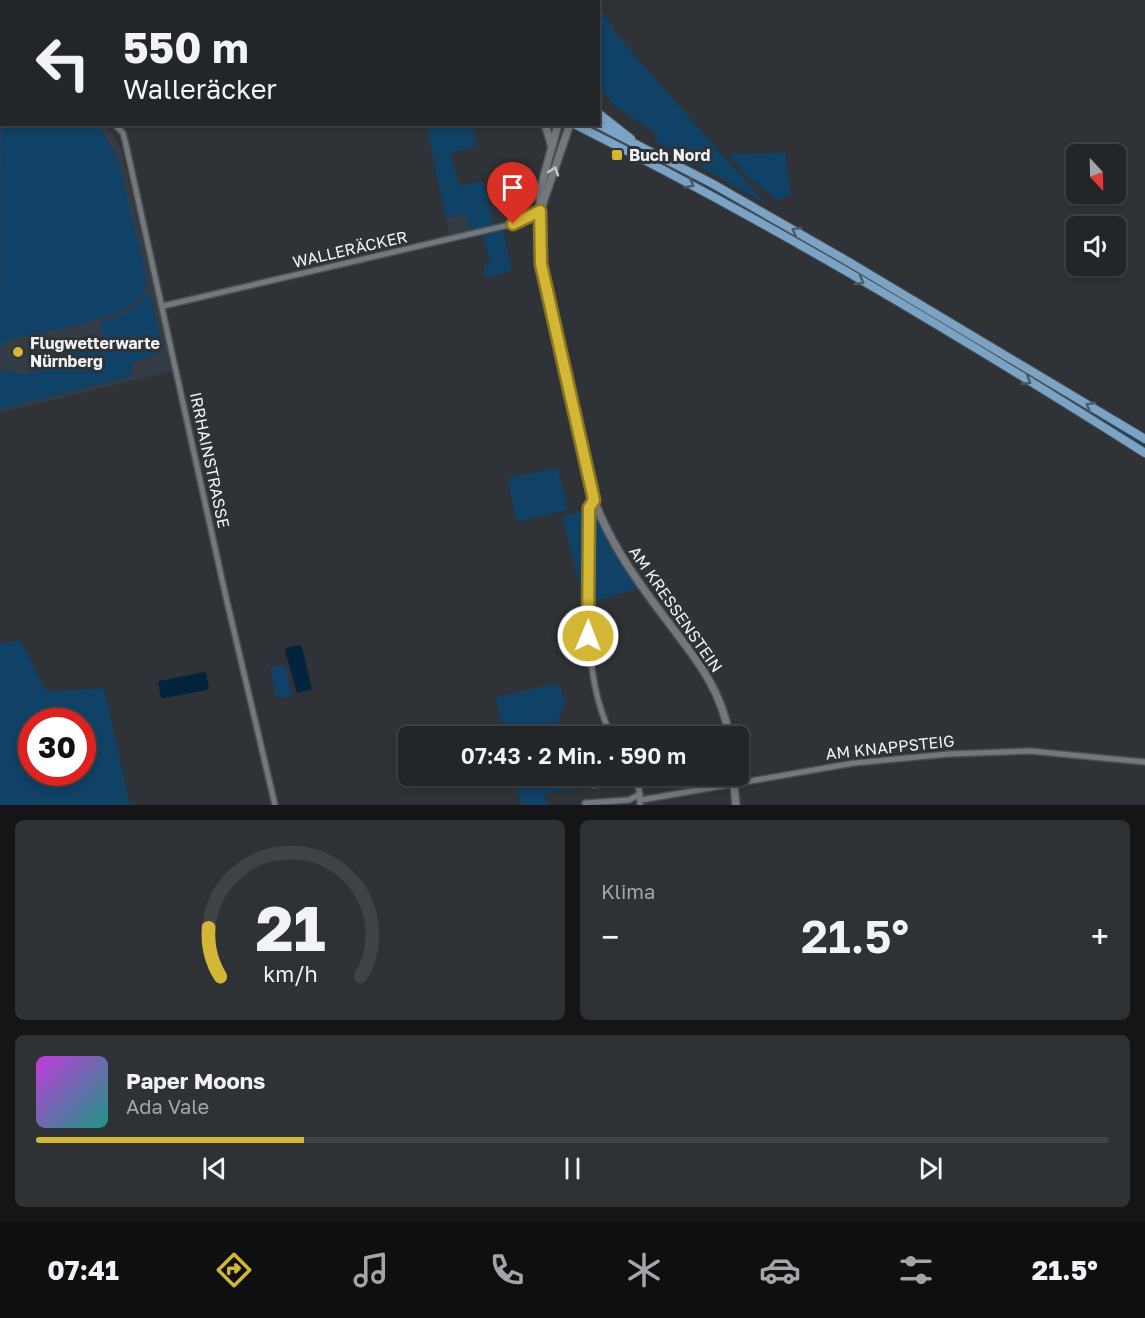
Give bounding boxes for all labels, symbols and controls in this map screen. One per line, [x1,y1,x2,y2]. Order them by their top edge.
text: 550 m [123,22,249,72]
icon: left [24,24,102,102]
text: Walleräcker [123,73,277,105]
north arrow [1066,144,1126,204]
map controls [1066,144,1126,276]
place label: Buch Nord [629,145,710,165]
marker: Buch Nord [610,148,624,162]
pin [487,162,538,224]
one-way arrow [547,166,559,177]
icon: arrive [496,171,529,204]
one-way arrow [684,177,695,188]
button: sound [1066,216,1126,276]
street label: WALLERÄCKER [291,226,409,272]
one-way arrow [792,227,802,239]
one-way arrow [854,273,864,285]
place label: Flugwetterwarte Nürnberg [30,333,160,371]
marker: Flugwetterwarte Nürnberg [11,345,25,359]
one-way arrow [1021,373,1031,385]
street label: IRRHAINSTRASSE [186,390,234,530]
one-way arrow [1086,401,1096,413]
street label: AM KRESSENSTEIN [625,542,727,676]
position arrow [556,604,620,668]
speed limit sign: 30 [18,708,96,786]
street label: AM KNAPPSTEIG [825,730,955,764]
text: 07:43 · 2 Min. · 590 m [461,742,686,769]
text: Klima [601,879,655,903]
text: 21 [255,890,325,965]
text: 21.5° [801,909,909,963]
text: − [601,917,619,956]
text: + [1091,917,1109,956]
text: km/h [263,961,317,987]
text: Paper Moons [126,1067,265,1094]
text: Ada Vale [126,1094,209,1118]
icon: previous [198,1152,231,1185]
icon: pause [556,1152,589,1185]
icon: next [914,1152,947,1185]
icon: directions [213,1249,255,1291]
icon: music [350,1249,392,1291]
icon: phone [486,1249,528,1291]
icon: climate [623,1249,665,1291]
icon: car [759,1249,801,1291]
icon: filters [895,1249,937,1291]
text: 07:41 [47,1254,119,1286]
text: 21.5° [1032,1254,1098,1286]

